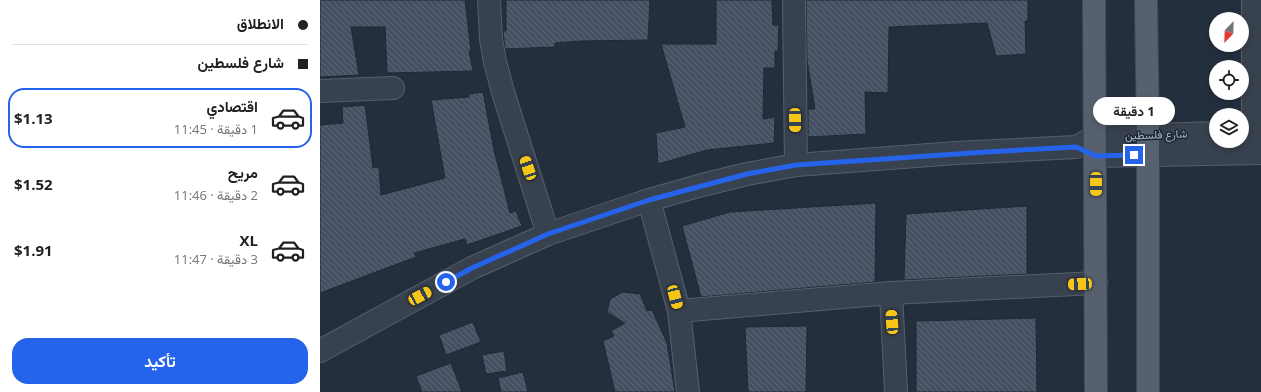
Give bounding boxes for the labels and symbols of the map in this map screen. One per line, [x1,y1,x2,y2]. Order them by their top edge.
north arrow [1209,12,1249,52]
callout: 1 دقيقة [1093,97,1175,125]
car [789,108,801,132]
street label: شارع فلسطين [1124,125,1188,144]
route end [1125,146,1143,164]
car [518,155,538,181]
car [1090,172,1102,196]
route start [437,273,455,291]
car [1068,277,1092,291]
car [666,284,684,310]
car [407,285,433,307]
car [885,310,899,334]

